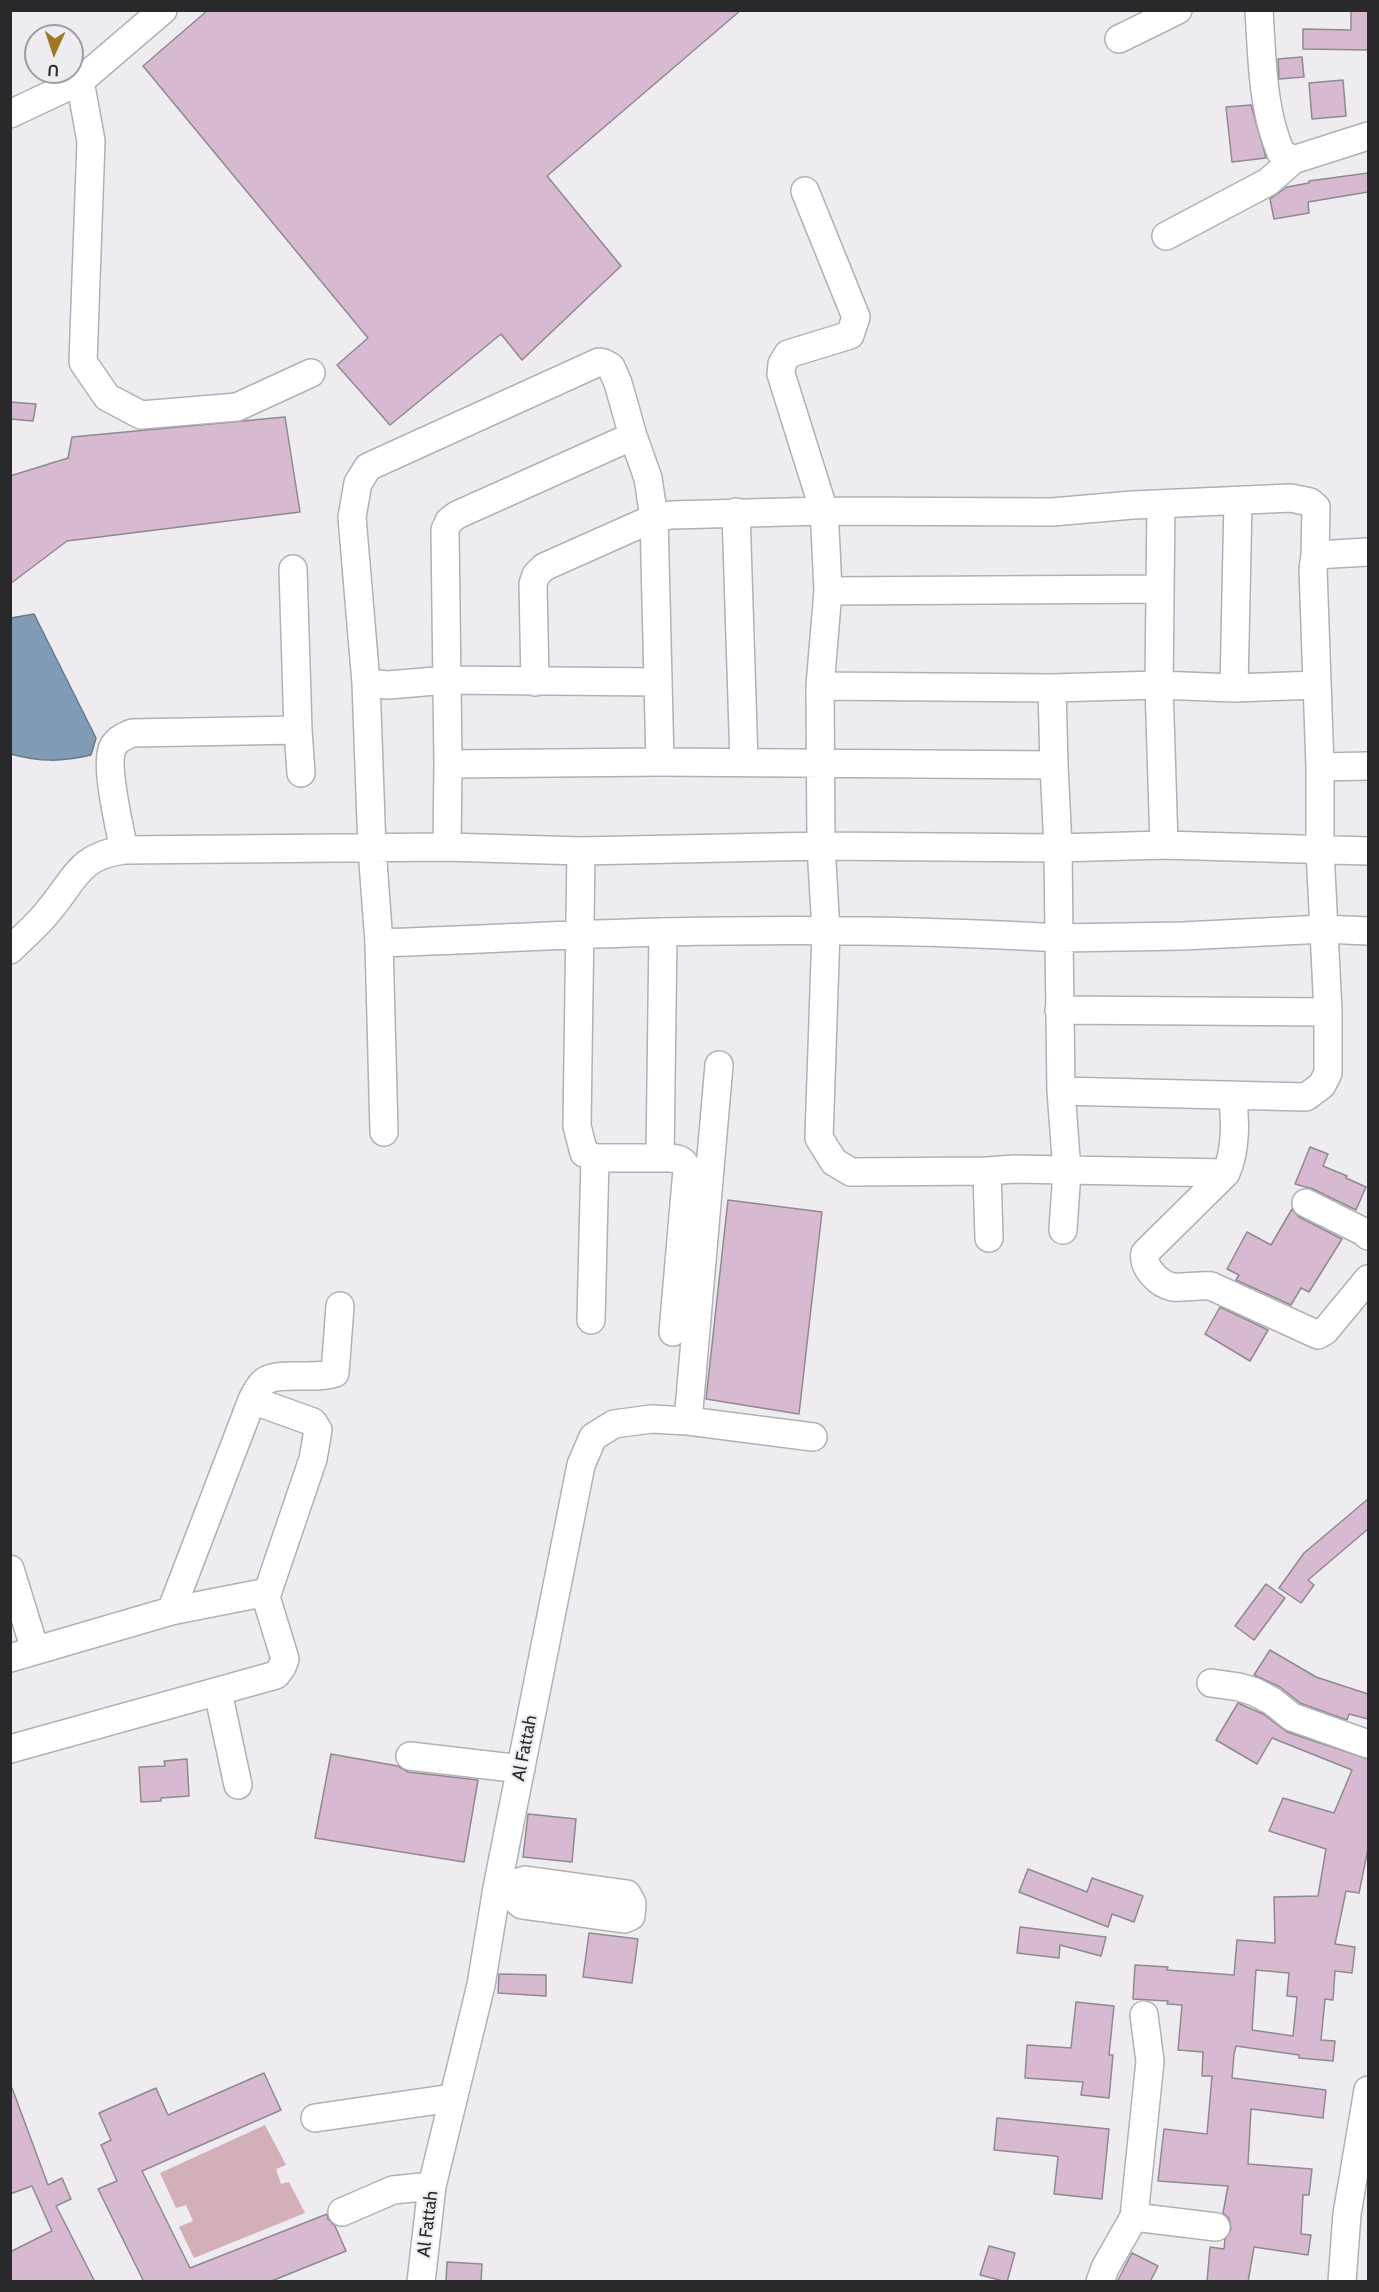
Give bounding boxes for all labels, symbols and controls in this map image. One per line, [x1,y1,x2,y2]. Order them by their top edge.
north arrow [24,24,84,84]
text: U [47,61,59,80]
street label: Al Fattah [508,1713,542,1783]
street label: Al Fattah [413,2190,443,2258]

